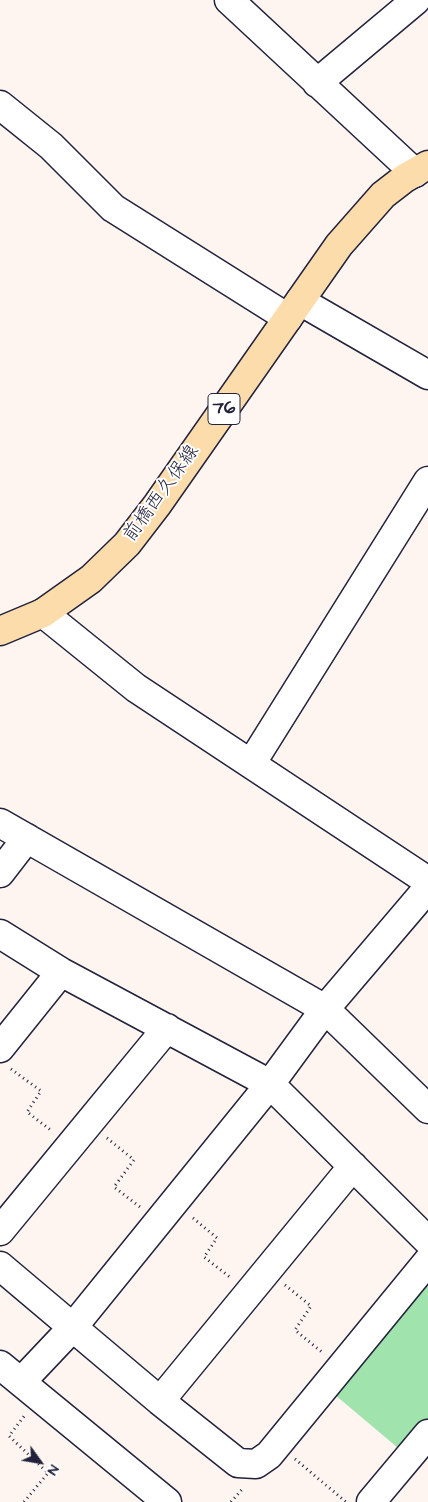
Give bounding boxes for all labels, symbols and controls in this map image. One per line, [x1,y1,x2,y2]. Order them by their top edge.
road number: 76 [208,394,240,424]
street label: 前橋西久保線 [119,441,205,547]
north arrow [15,1437,65,1487]
text: N [42,1461,64,1479]

